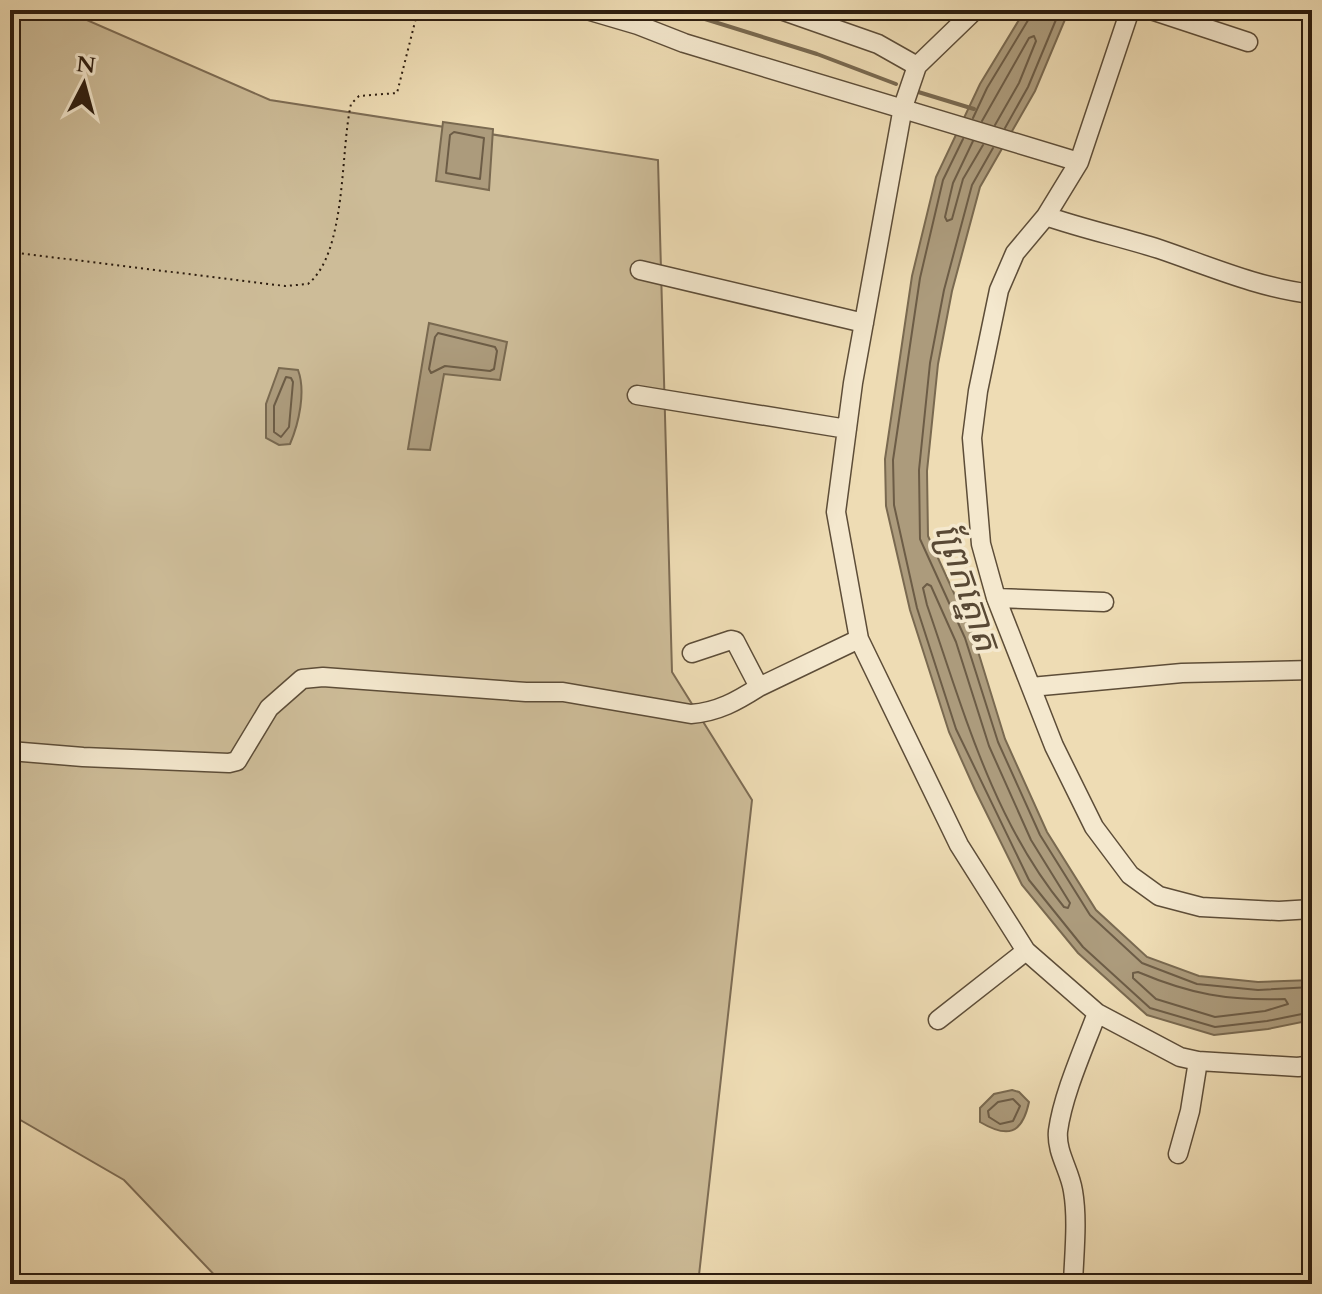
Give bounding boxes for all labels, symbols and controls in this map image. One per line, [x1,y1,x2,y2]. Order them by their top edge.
north arrow [44,44,124,124]
text: N [75,49,97,81]
water label: ព្រែកត្នោត [922,516,1012,660]

